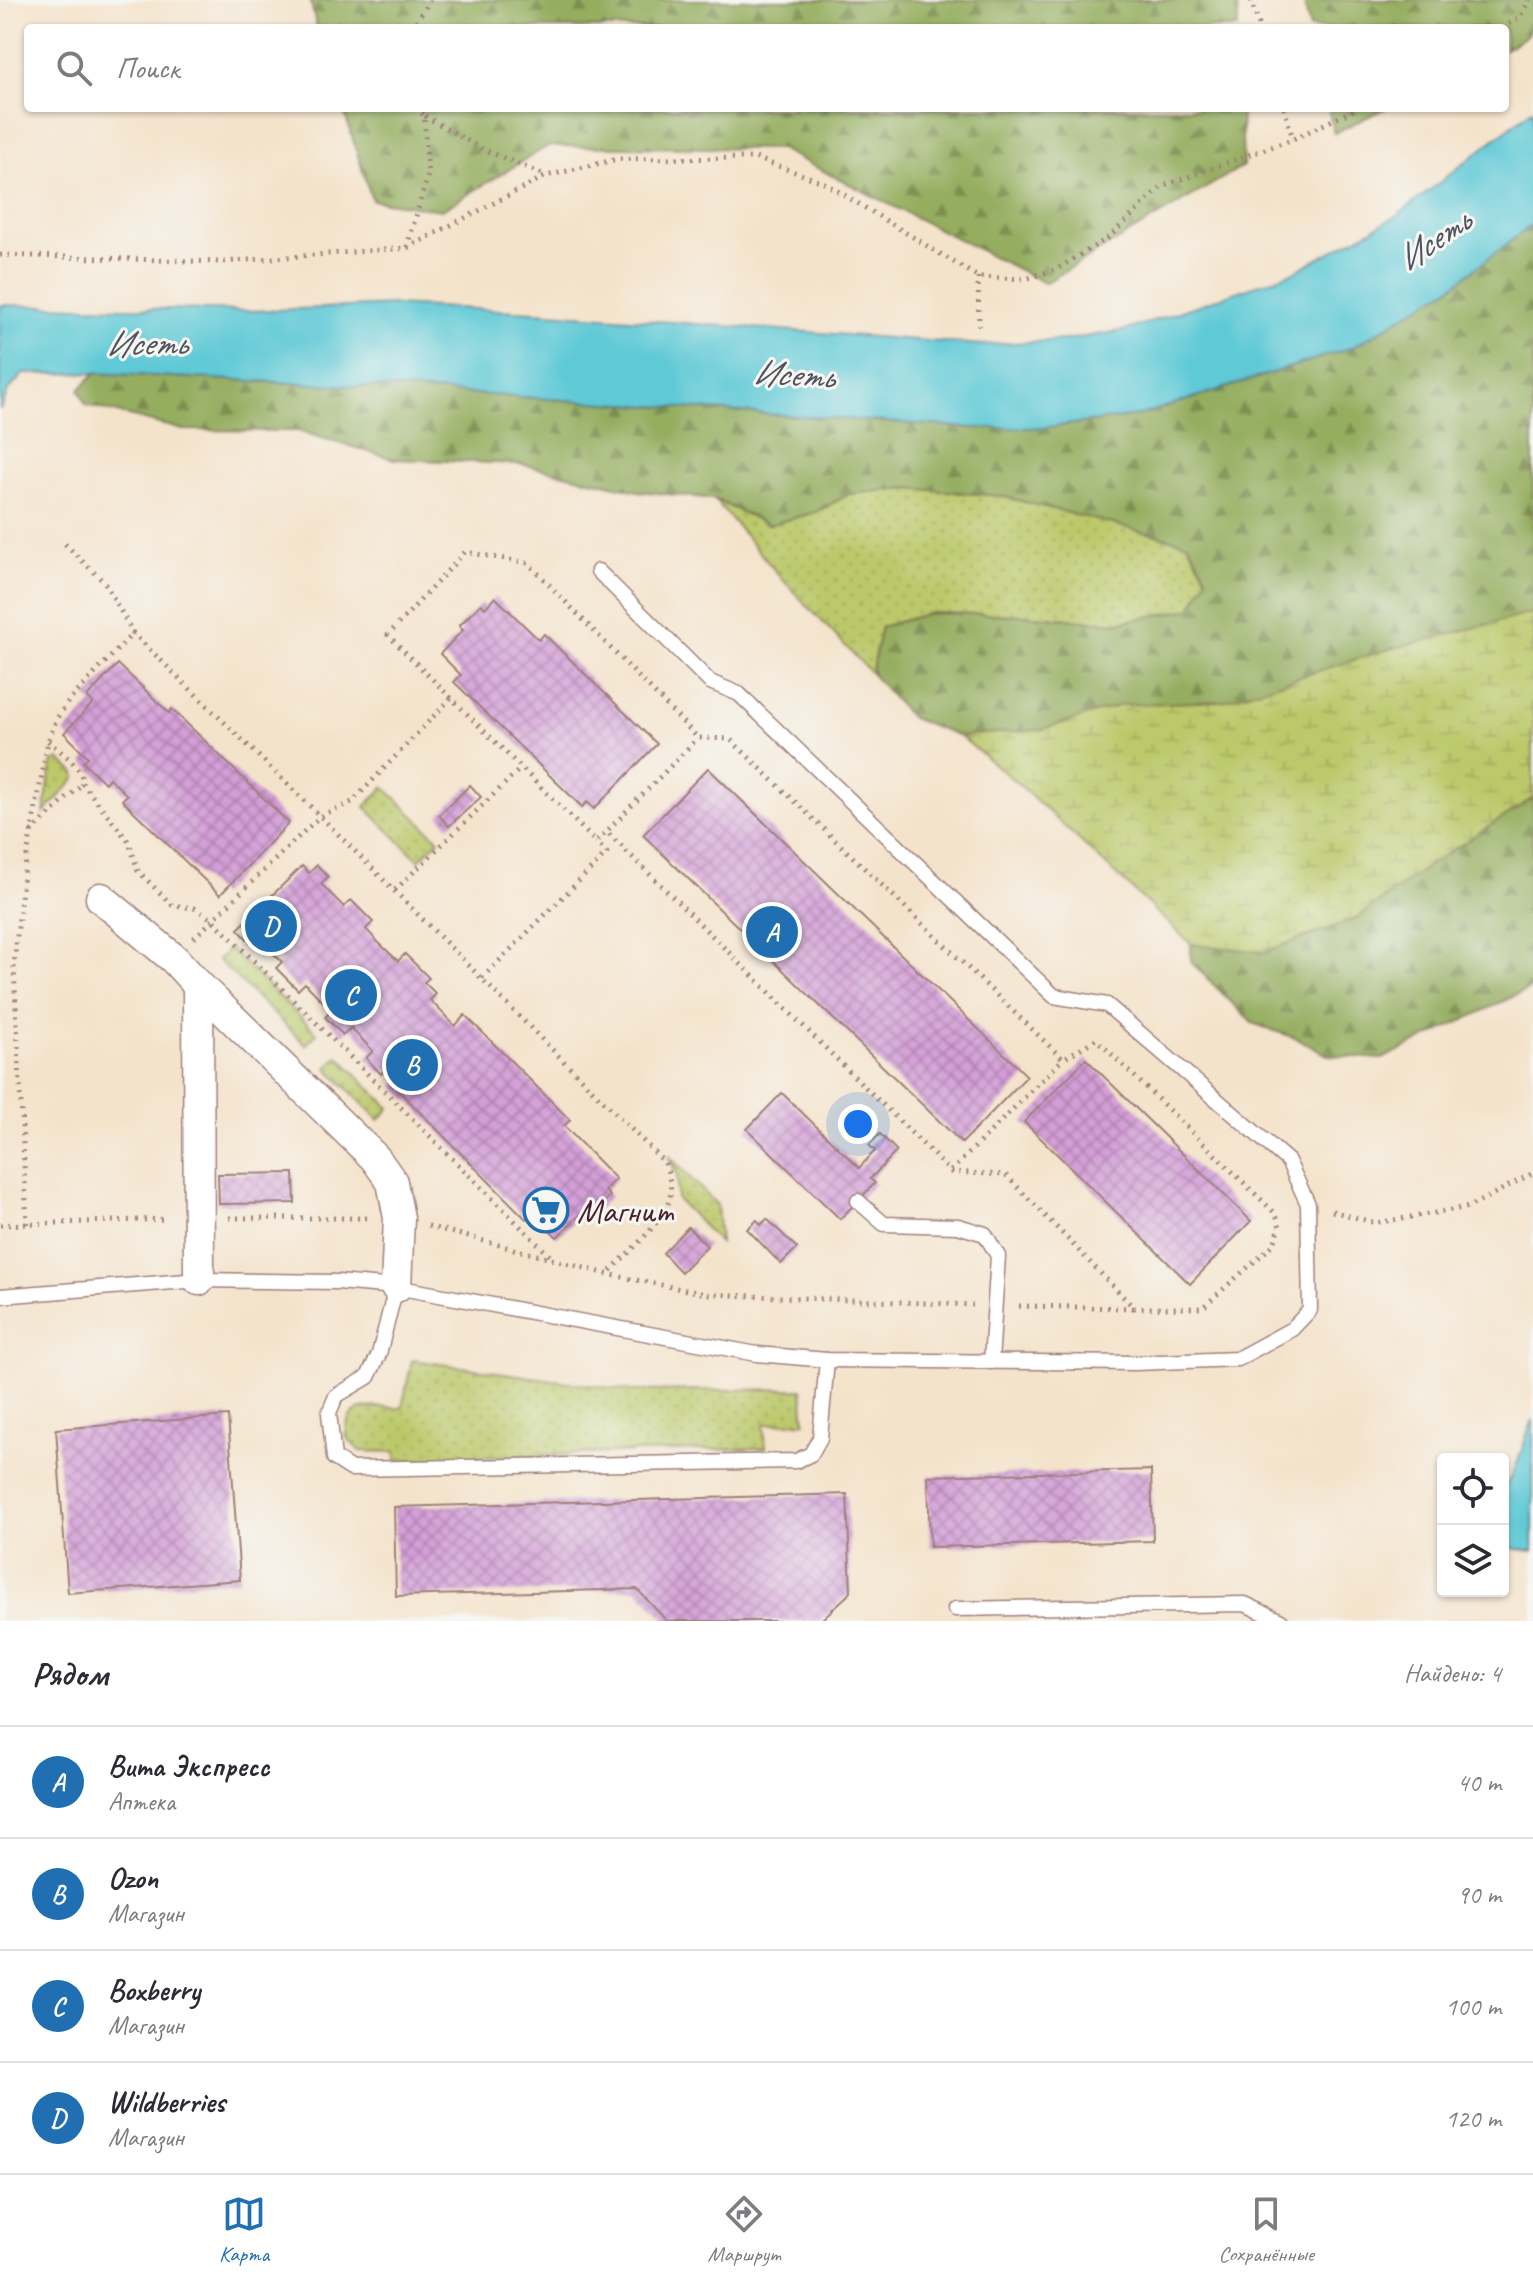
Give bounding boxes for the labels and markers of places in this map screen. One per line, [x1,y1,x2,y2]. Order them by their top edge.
pin: D [245,896,297,956]
pin: A [746,902,798,962]
pin: C [325,965,377,1025]
pin: B [386,1035,438,1095]
supermarket icon: Магнит [522,1186,570,1234]
place label: Магнит [577,1189,675,1232]

